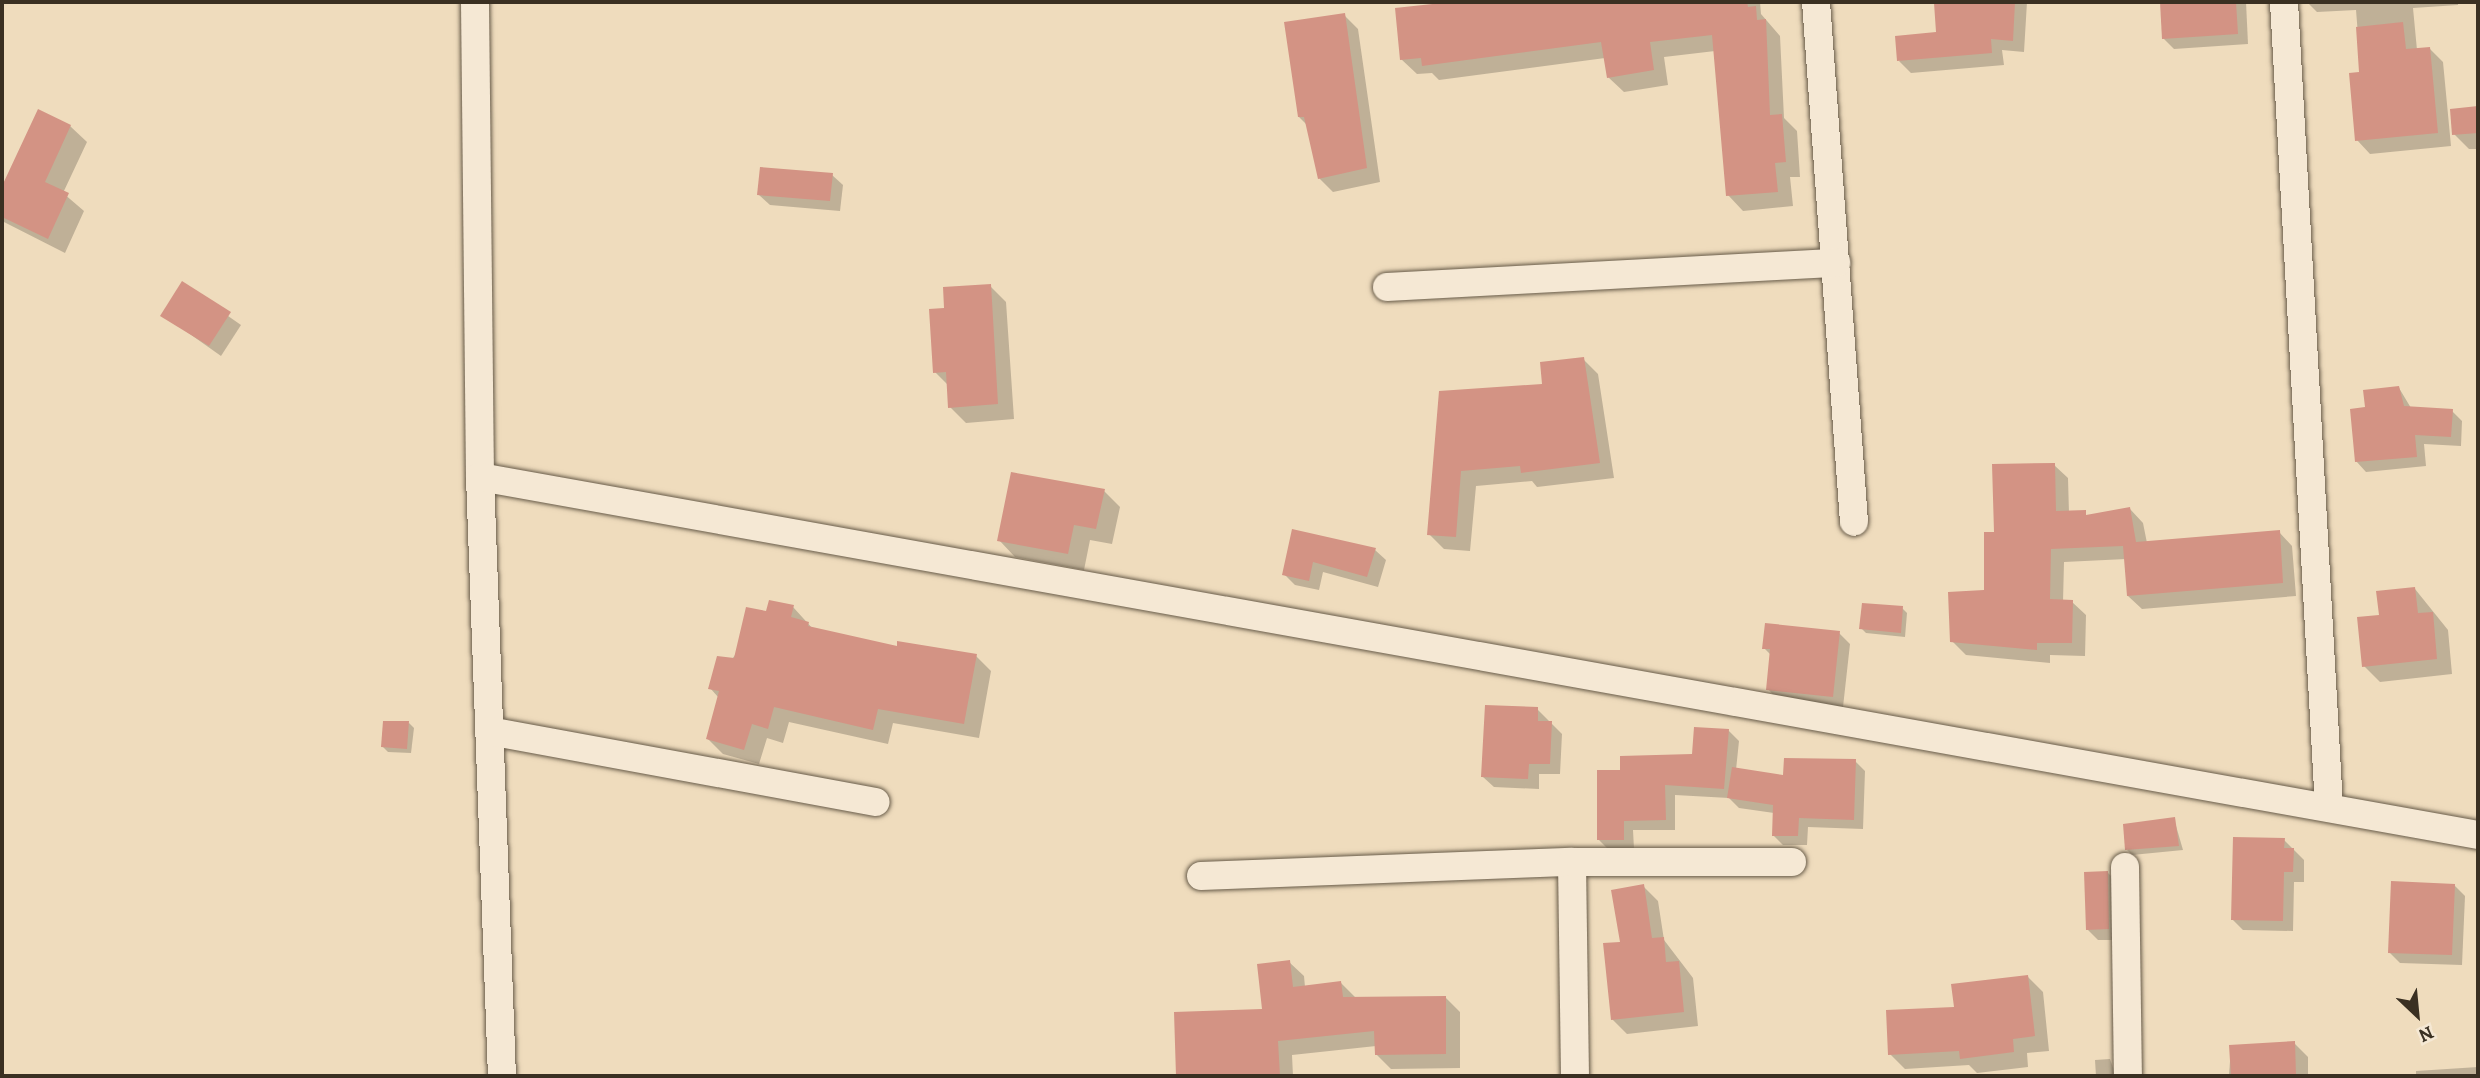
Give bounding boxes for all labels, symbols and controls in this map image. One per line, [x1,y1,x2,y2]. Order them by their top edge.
north arrow [2382,980,2452,1050]
text: N [2414,1019,2438,1049]

